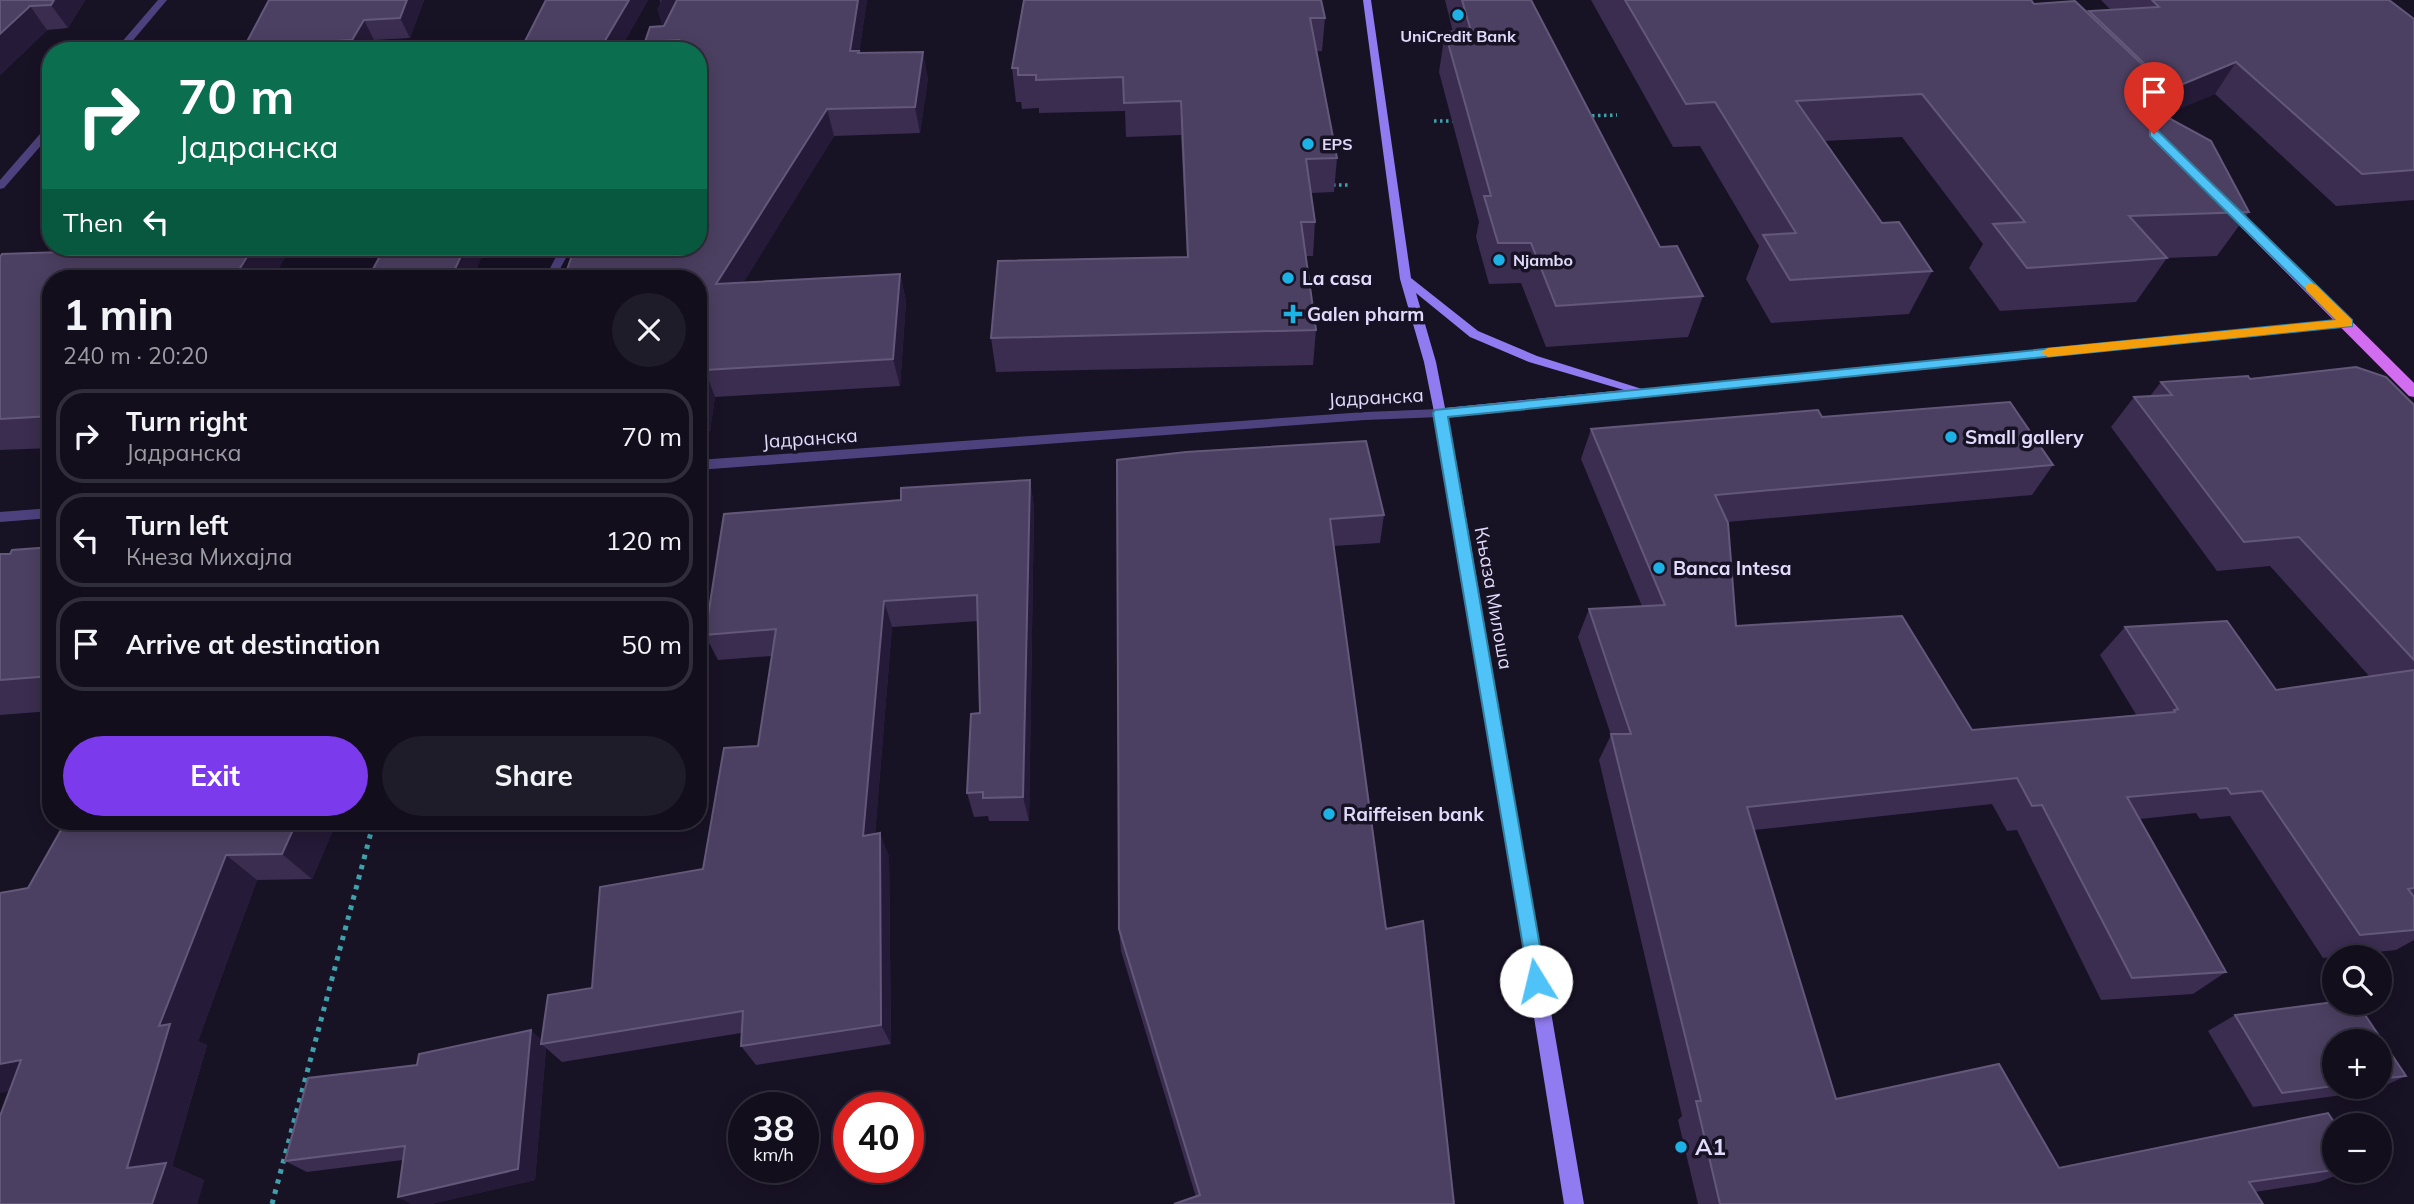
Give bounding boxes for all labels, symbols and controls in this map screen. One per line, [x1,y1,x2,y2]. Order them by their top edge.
marker: UniCredit Bank [1450,7,1466,23]
place label: UniCredit Bank [1400,26,1517,46]
pin [2124,62,2184,134]
text: 70 m [178,65,294,126]
icon: right [63,70,154,161]
icon: arrive [2135,73,2173,111]
text: Јадранска [178,126,339,166]
place label: EPS [1322,134,1353,154]
marker: EPS [1300,136,1316,152]
icon: left [137,203,175,241]
text: Then [63,206,123,239]
place label: Njambo [1513,250,1573,270]
marker: Njambo [1491,252,1507,268]
place label: La casa [1302,266,1372,290]
marker: La casa [1280,270,1296,286]
text: 1 min [63,288,174,341]
button: close [612,293,686,367]
place label: Galen pharm [1307,302,1424,326]
marker: Galen pharm [1285,306,1301,322]
text: 240 m · 20:20 [63,341,208,370]
street label: Јадранска [1328,383,1424,411]
text: Turn right [126,405,247,438]
icon: right [67,417,105,455]
text: 70 m [621,420,682,453]
street label: Јадранска [762,423,858,453]
place label: Small gallery [1965,425,2084,449]
marker: Small gallery [1943,429,1959,445]
text: Јадранска [126,438,241,467]
text: Turn left [126,509,228,542]
icon: left [67,521,105,559]
text: 120 m [606,524,682,557]
street label: Књаза Милоша [1470,525,1518,671]
text: Кнеза Михајла [126,542,292,571]
place label: Banca Intesa [1673,556,1792,580]
marker: Banca Intesa [1651,560,1667,576]
icon: arrive [67,625,105,663]
text: Arrive at destination [126,628,381,661]
text: 50 m [621,628,682,661]
button: Exit [63,736,368,816]
button: Share [382,736,686,816]
place label: Raiffeisen bank [1343,802,1484,826]
marker: Raiffeisen bank [1321,806,1337,822]
position arrow [1499,944,1573,1018]
map controls [2322,945,2392,1183]
button: search [2322,945,2392,1015]
button: + [2322,1029,2392,1099]
speed limit sign: 40 [833,1092,924,1183]
text: 38 [752,1106,795,1150]
button: − [2322,1113,2392,1183]
place label: A1 [1695,1132,1726,1161]
marker: A1 [1673,1139,1689,1155]
text: km/h [753,1143,794,1166]

